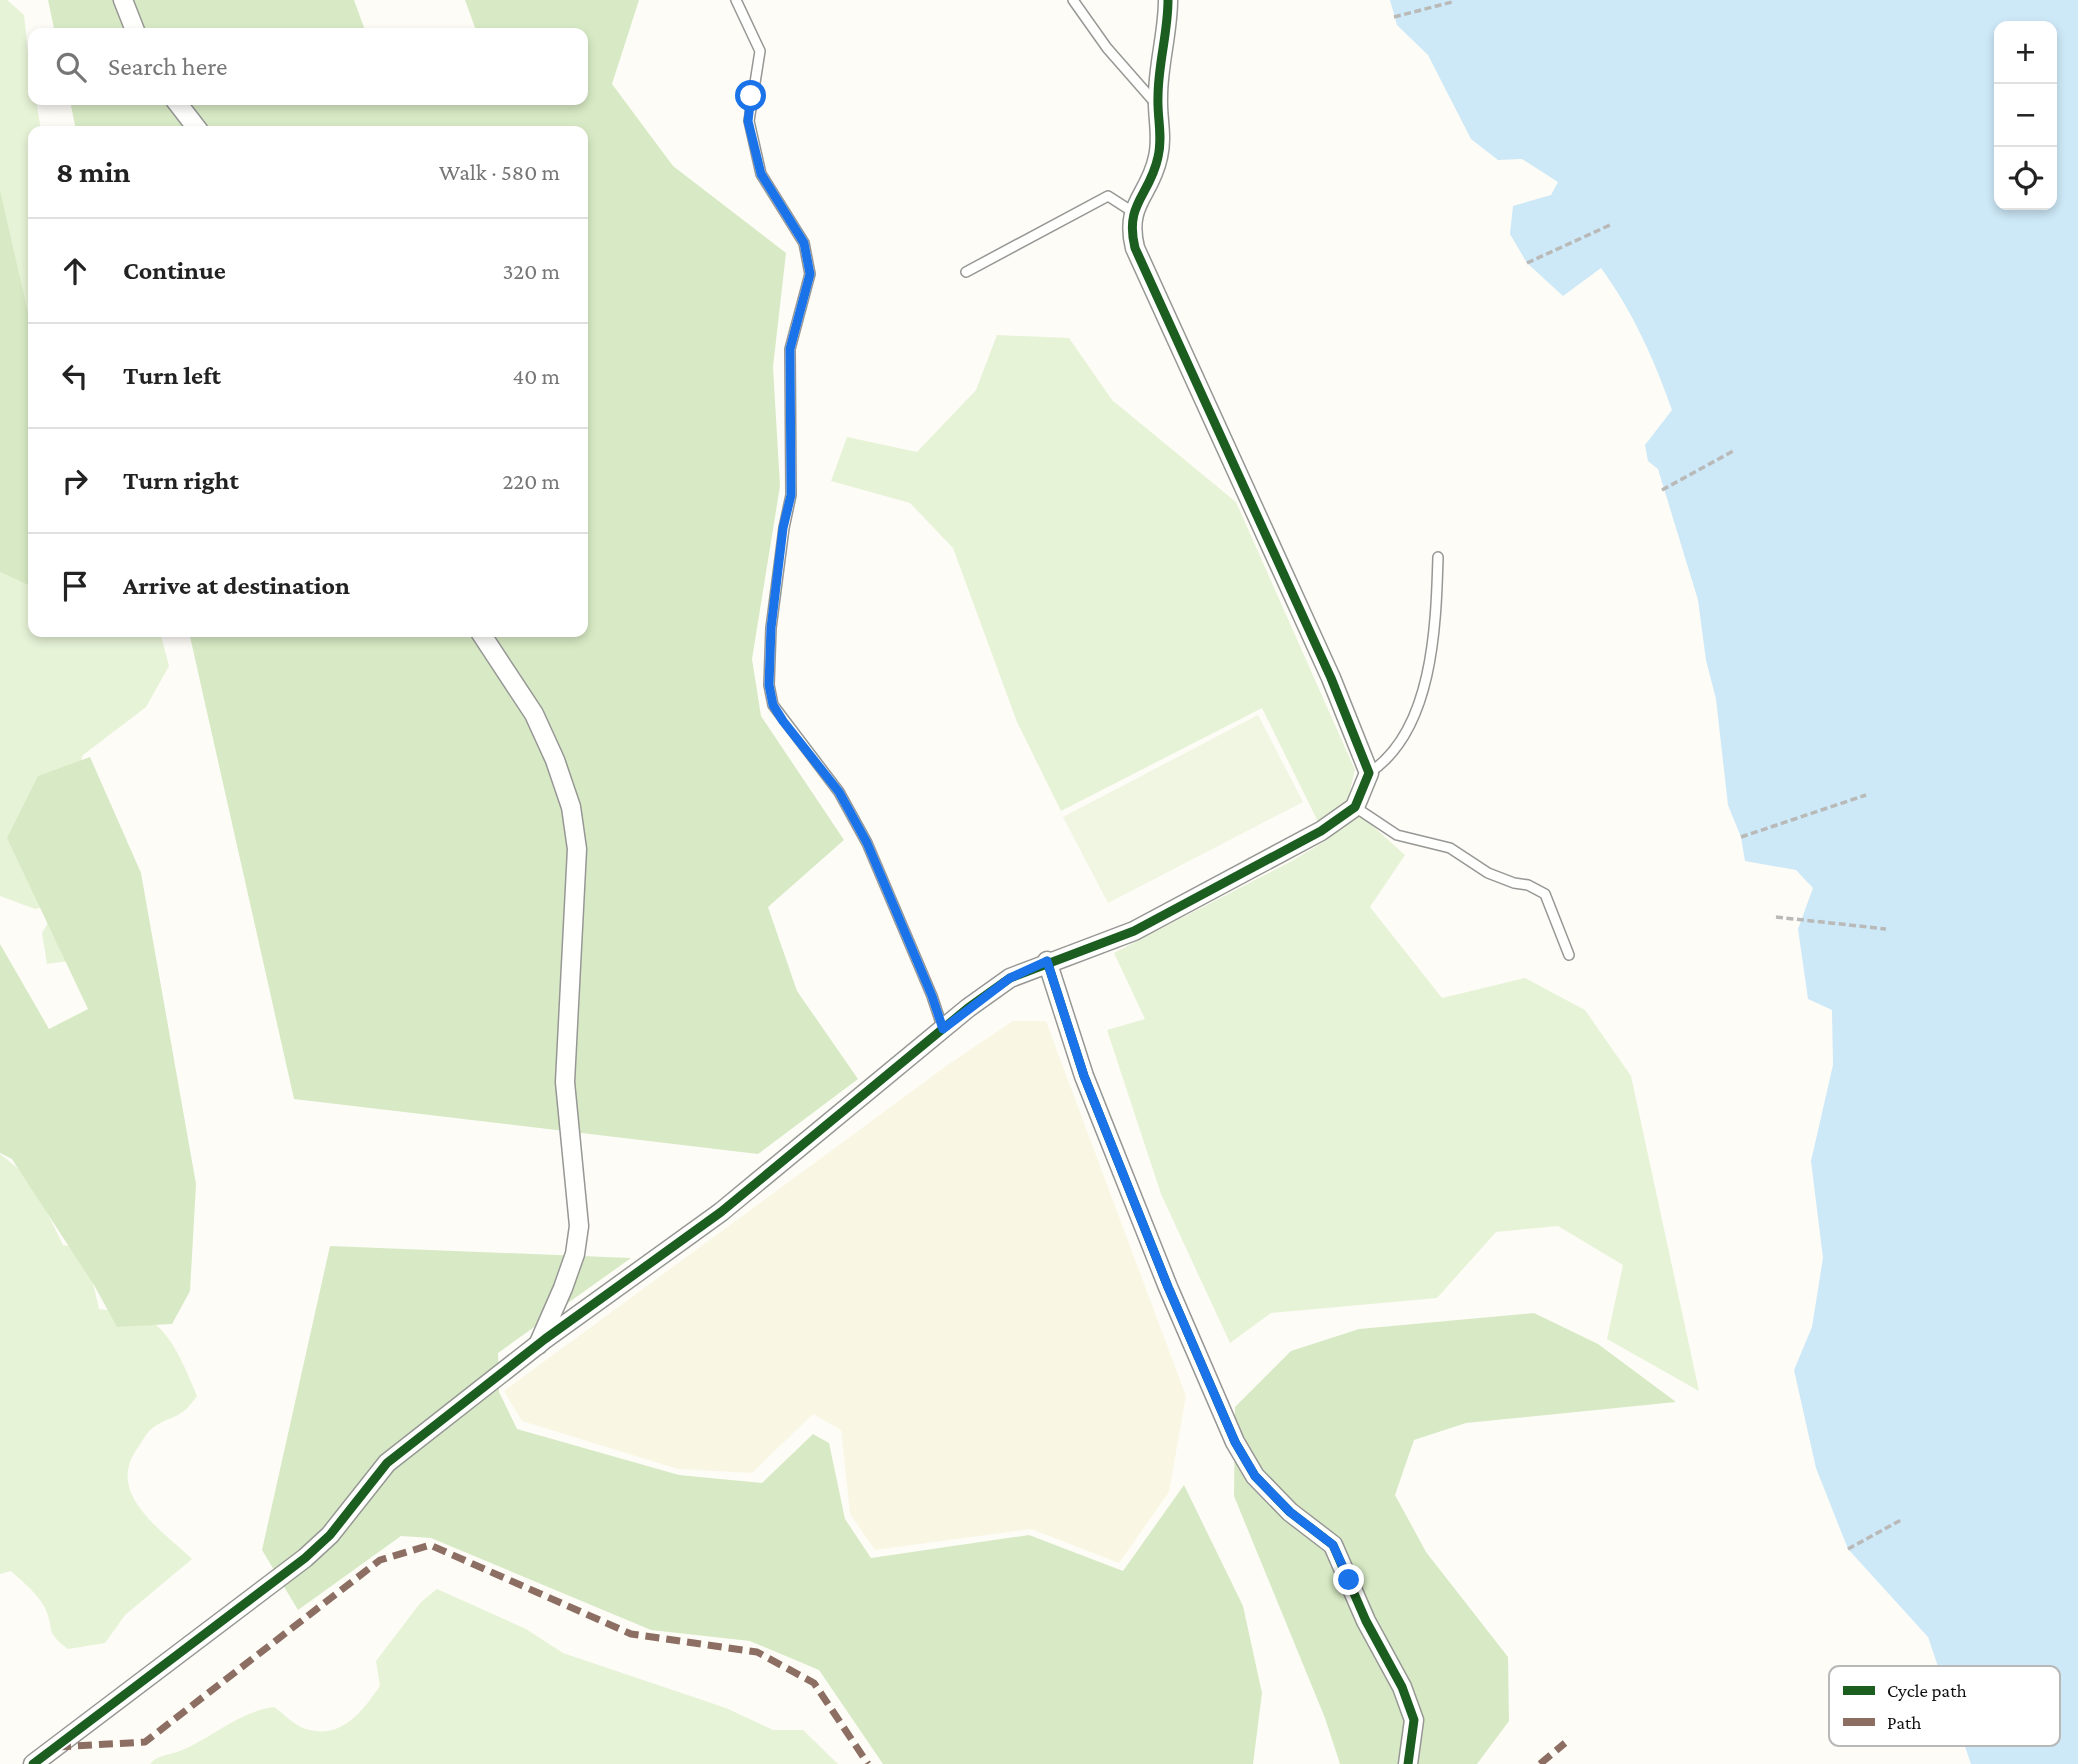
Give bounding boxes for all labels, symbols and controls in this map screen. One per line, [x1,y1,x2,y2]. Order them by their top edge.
map controls [1994,21,2057,210]
button: + [1994,21,2057,84]
search box [28,28,588,105]
icon: search [52,48,90,86]
text: Search here [108,52,227,81]
route start [735,80,766,111]
button: − [1994,84,2057,147]
button: locate [1994,147,2057,210]
text: 8 min [56,155,131,188]
text: Walk · 580 m [439,159,560,185]
icon: ahead [56,252,94,290]
text: Continue [123,256,226,285]
text: 320 m [502,258,560,284]
icon: left [56,357,94,395]
text: Turn left [123,361,221,390]
text: 40 m [512,363,560,389]
icon: right [56,462,94,500]
text: Turn right [123,466,239,495]
text: 220 m [502,468,560,494]
icon: arrive [56,567,94,605]
text: Arrive at destination [123,571,350,600]
route end [1333,1564,1364,1595]
legend [1829,1666,2060,1746]
text: Cycle path [1887,1680,1967,1701]
text: Path [1887,1712,1922,1733]

